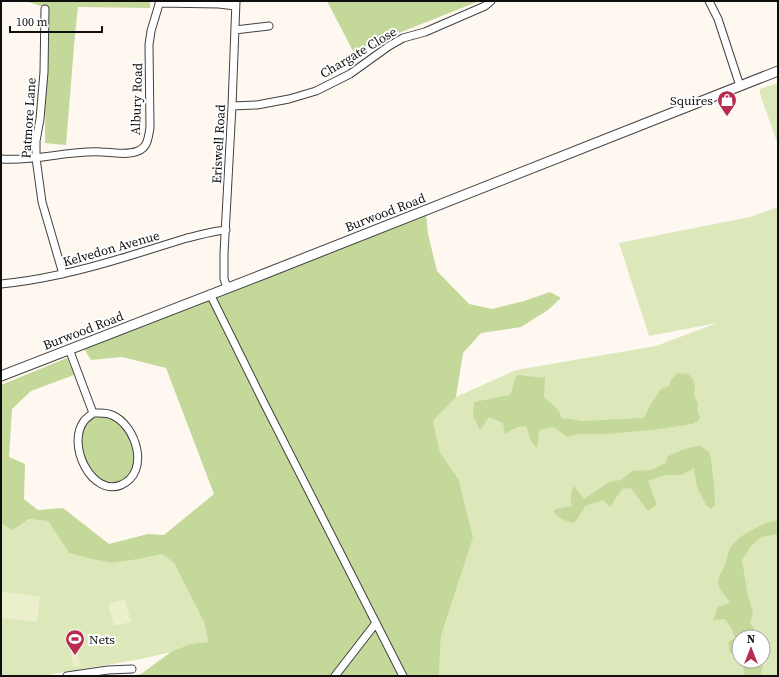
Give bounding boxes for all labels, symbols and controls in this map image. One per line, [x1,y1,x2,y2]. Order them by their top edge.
scale bar [10,8,102,34]
text: 100 m [16,14,48,30]
street label: Chargate Close [317,23,400,82]
street label: Albury Road [127,62,146,135]
street label: Patmore Lane [17,77,40,159]
shop icon: Squires [716,89,738,117]
place label: Squires [670,92,713,109]
street label: Eriswell Road [208,103,229,184]
street label: Burwood Road [342,189,428,236]
street label: Kelvedon Avenue [61,226,162,270]
street label: Burwood Road [40,307,126,354]
sports icon: Nets [64,628,86,656]
north arrow [731,629,771,669]
place label: Nets [89,631,115,648]
text: N [747,632,755,647]

